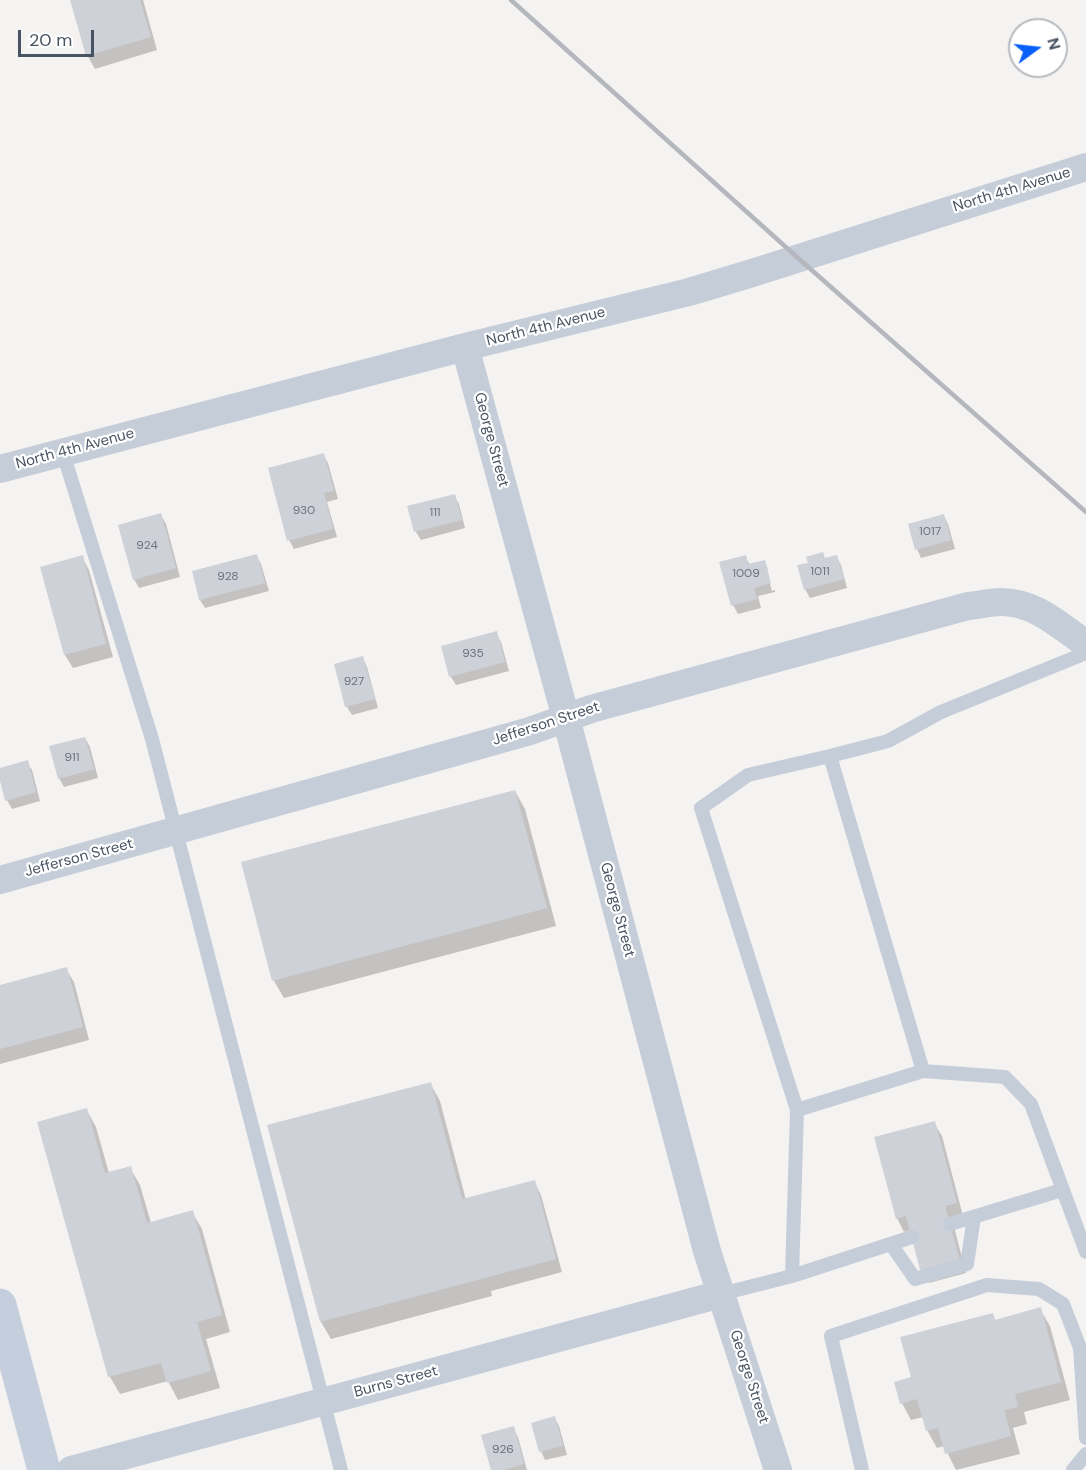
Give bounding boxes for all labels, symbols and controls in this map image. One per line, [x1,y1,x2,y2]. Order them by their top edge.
scale bar [21,18,98,56]
north arrow [1008,18,1068,78]
text: 20 m [29,28,72,52]
text: N [1042,35,1066,52]
street label: North 4th Avenue [951,164,1073,216]
street label: North 4th Avenue [485,304,607,350]
street label: George Street [470,391,512,489]
street label: North 4th Avenue [14,425,136,473]
house number: 930 [293,504,315,518]
house number: 111 [429,506,441,520]
house number: 1017 [919,525,941,539]
house number: 924 [136,539,158,553]
house number: 1011 [810,565,830,579]
house number: 1009 [732,567,760,581]
house number: 928 [217,570,239,584]
house number: 935 [462,647,484,661]
house number: 927 [344,675,364,689]
street label: Jefferson Street [490,698,602,750]
house number: 911 [65,751,79,765]
street label: Jefferson Street [23,835,135,881]
street label: George Street [596,861,638,959]
street label: George Street [725,1328,773,1426]
street label: Burns Street [352,1362,440,1402]
house number: 926 [492,1443,514,1457]

